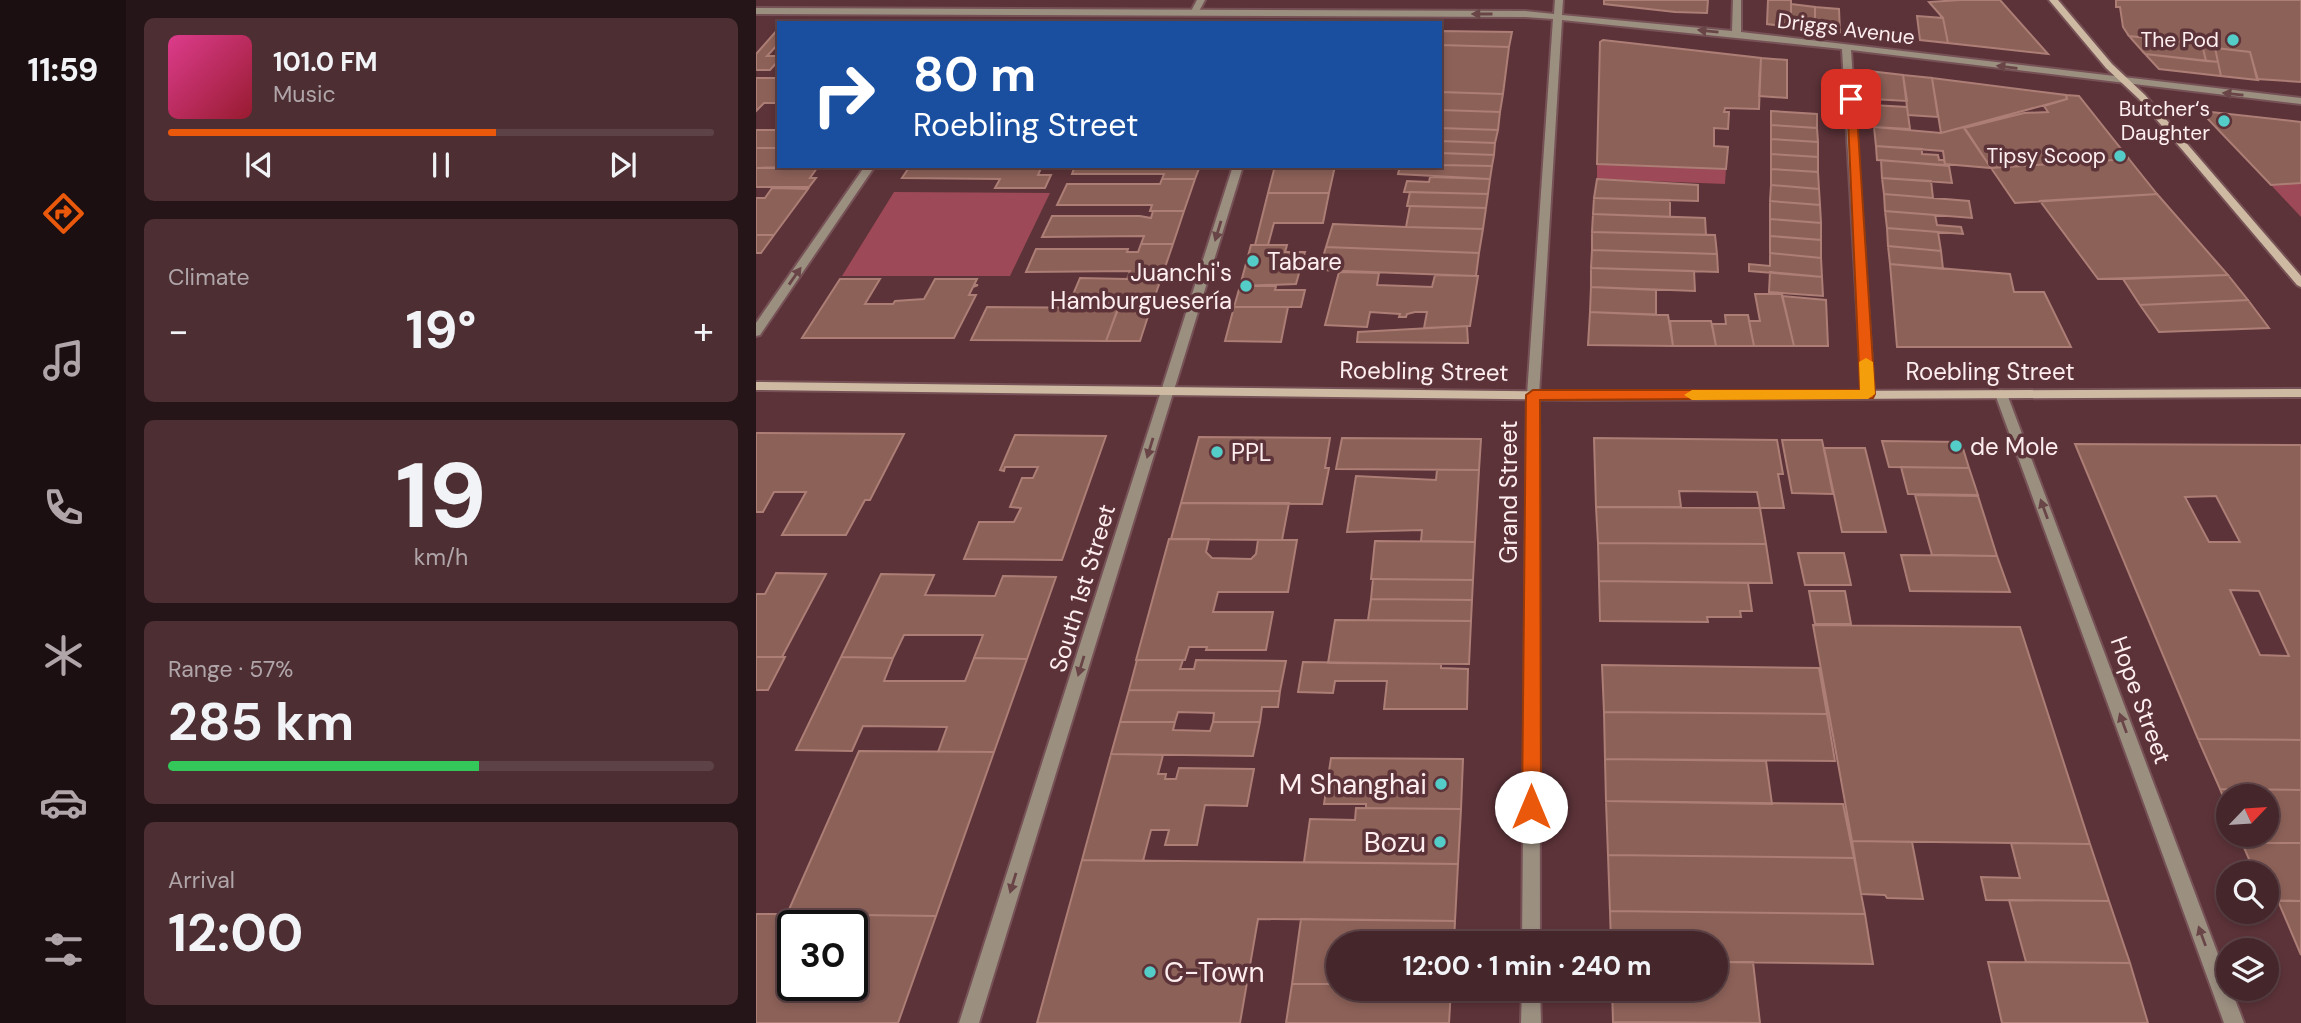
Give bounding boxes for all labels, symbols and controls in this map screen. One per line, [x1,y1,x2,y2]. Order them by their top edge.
street label: Driggs Avenue [1776,7,1916,51]
one-way arrow [1470,8,1492,20]
one-way arrow [1697,25,1719,36]
place label: The Pod [2140,26,2219,54]
marker: The Pod [2225,32,2241,48]
text: 80 m [913,42,1036,106]
text: 101.0 FM [273,45,378,79]
text: 11:59 [28,49,98,91]
icon: right [798,49,889,140]
one-way arrow [1996,61,2018,72]
pin [1821,69,1881,129]
text: Music [273,79,336,109]
icon: arrive [1832,80,1870,118]
one-way arrow [2222,89,2244,100]
place label: Butcher‘s Daughter [2119,95,2210,147]
text: Roebling Street [913,104,1138,146]
marker: Butcher‘s Daughter [2216,113,2232,129]
place label: Tipsy Scoop [1986,142,2106,170]
icon: previous [240,146,278,184]
icon: pause [422,146,460,184]
icon: next [604,146,642,184]
marker: Tipsy Scoop [2112,148,2128,164]
icon: directions [39,189,88,238]
one-way arrow [1212,221,1222,242]
place label: Tabare [1267,246,1342,277]
marker: Tabare [1245,253,1261,269]
place label: Juanchi's Hamburguesería [1050,257,1232,316]
text: Climate [168,262,250,292]
one-way arrow [788,267,802,285]
marker: Juanchi's Hamburguesería [1238,278,1254,294]
text: 19° [406,296,476,364]
text: − [168,306,189,356]
text: + [693,306,714,356]
icon: music [39,336,88,385]
street label: Roebling Street [1339,354,1509,388]
street label: Roebling Street [1905,356,2075,387]
street label: Grand Street [1493,420,1524,564]
place label: de Mole [1970,431,2058,462]
text: 19 [396,437,486,555]
place label: PPL [1231,437,1272,468]
one-way arrow [1144,438,1154,459]
marker: de Mole [1948,438,1964,454]
marker: PPL [1209,444,1225,460]
icon: phone [39,483,88,532]
one-way arrow [2038,499,2049,520]
street label: South 1st Street [1042,500,1122,676]
text: km/h [414,542,468,572]
icon: climate [39,631,88,680]
street label: Hope Street [2104,632,2178,768]
text: Range · 57% [168,654,293,684]
one-way arrow [1076,655,1086,676]
text: 285 km [168,688,354,756]
one-way arrow [2117,712,2128,733]
place label: M Shanghai [1279,766,1427,803]
position arrow [1494,770,1568,844]
marker: M Shanghai [1433,776,1449,792]
icon: car [39,778,88,827]
north arrow [2216,784,2278,847]
map controls [2216,784,2279,1001]
place label: Bozu [1364,824,1426,861]
marker: Bozu [1432,834,1448,850]
button: search [2216,861,2279,924]
text: Arrival [168,865,235,895]
one-way arrow [1008,872,1018,893]
text: 12:00 [168,899,303,967]
speed limit sign: 30 [777,910,868,1001]
icon: filters [39,925,88,974]
one-way arrow [2196,925,2207,946]
button: layers [2216,938,2279,1001]
text: 12:00 · 1 min · 240 m [1402,949,1652,983]
place label: C-Town [1164,954,1265,991]
marker: C-Town [1142,964,1158,980]

